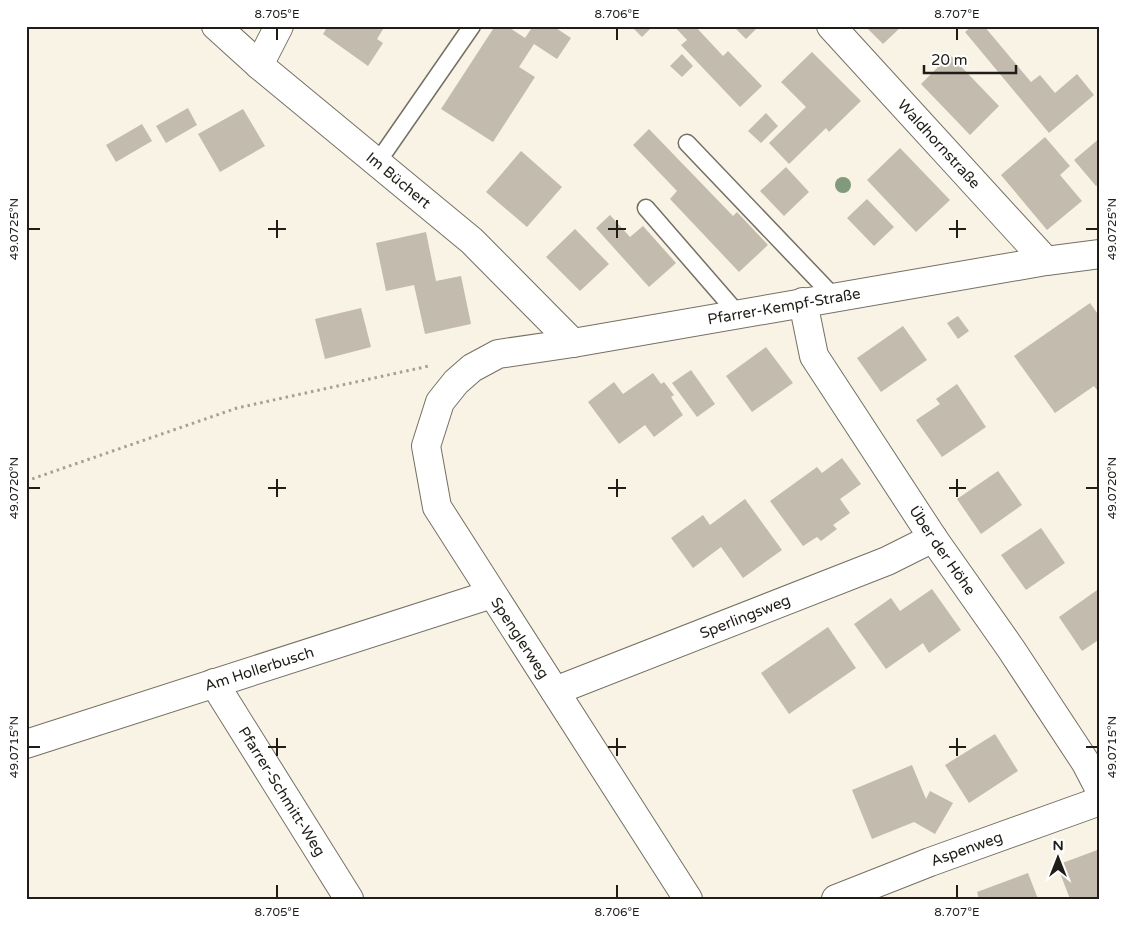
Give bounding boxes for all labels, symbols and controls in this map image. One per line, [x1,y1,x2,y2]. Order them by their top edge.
text: 8.705°E [254,7,300,21]
text: 8.706°E [594,7,640,21]
text: 8.707°E [934,7,980,21]
scale bar [924,42,1016,74]
text: 20 m [931,51,968,69]
street label: Waldhornstraße [894,96,984,192]
street label: Im Büchert [363,148,435,212]
text: 49.0725°N [7,198,21,260]
text: 49.0725°N [1105,198,1119,260]
street label: Pfarrer-Kempf-Straße [706,284,862,329]
text: 49.0720°N [7,457,21,519]
text: 49.0720°N [1105,457,1119,519]
street label: Über der Höhe [905,502,979,598]
street label: Sperlingsweg [697,591,793,642]
street label: Spenglerweg [487,594,553,682]
street label: Am Hollerbusch [202,643,316,695]
text: 49.0715°N [7,716,21,778]
text: 49.0715°N [1105,716,1119,778]
street label: Pfarrer-Schmitt-Weg [235,723,329,860]
street label: Aspenweg [928,828,1005,870]
north arrow [1034,832,1084,882]
text: N [1052,837,1064,854]
text: 8.705°E [254,905,300,919]
text: 8.706°E [594,905,640,919]
text: 8.707°E [934,905,980,919]

